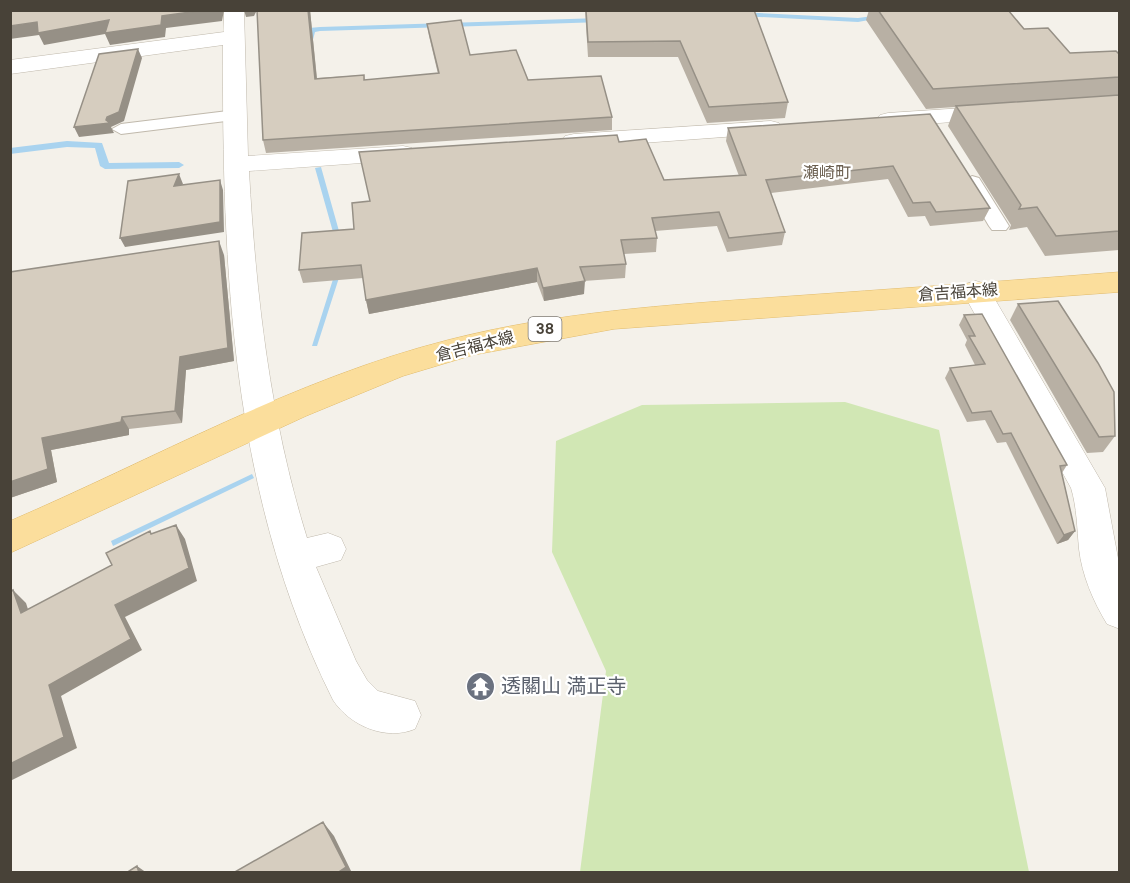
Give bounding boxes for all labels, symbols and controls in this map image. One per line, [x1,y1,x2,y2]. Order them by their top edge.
district label: 瀬崎町 [803,162,851,183]
street label: 倉吉福本線 [917,279,999,305]
road number: 38 [528,317,562,341]
street label: 倉吉福本線 [434,326,516,366]
temple icon: 透關山 満正寺 [464,670,496,702]
place label: 透關山 満正寺 [501,673,626,699]

